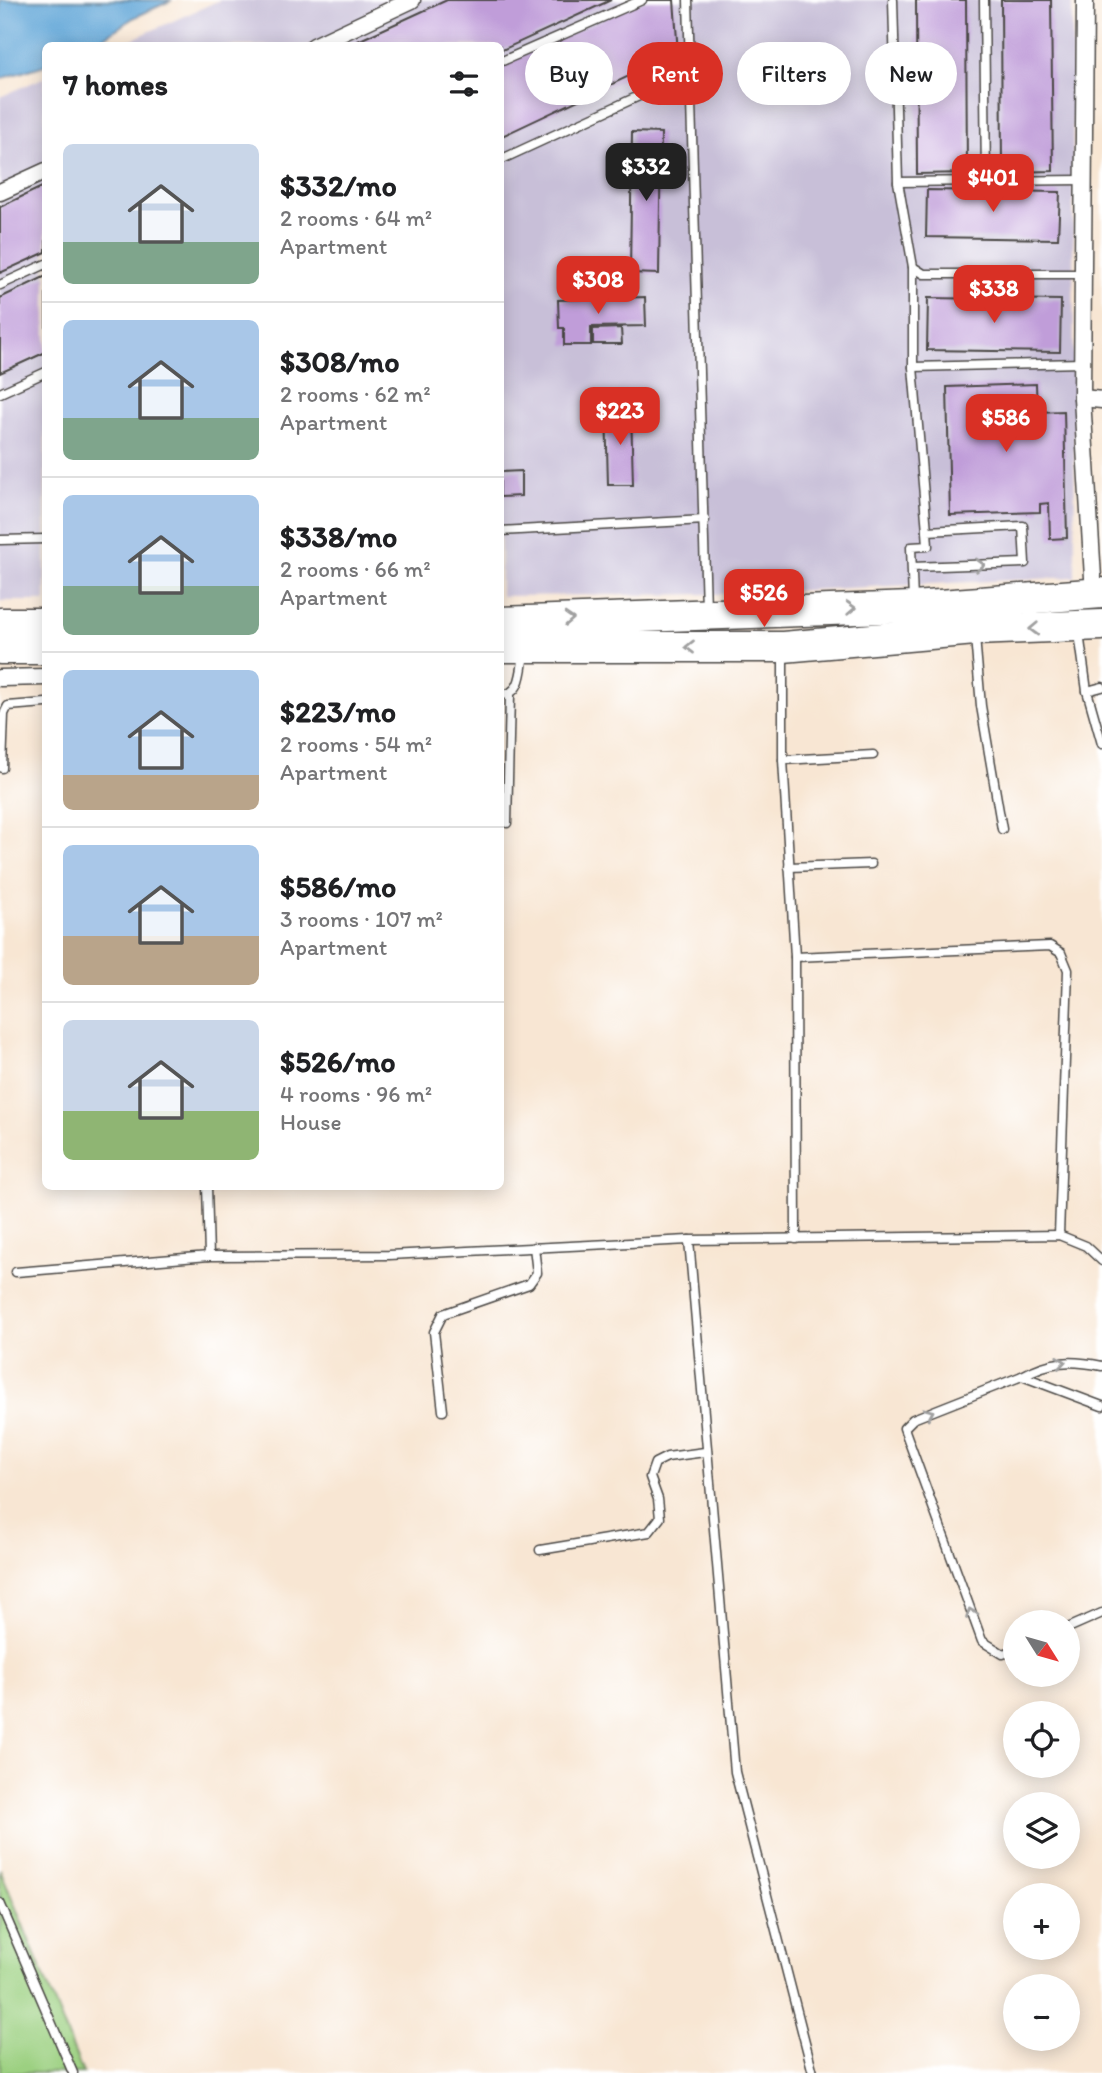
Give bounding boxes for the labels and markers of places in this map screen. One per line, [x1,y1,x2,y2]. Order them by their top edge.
pin: $332 [605,144,687,203]
pin: $401 [952,154,1034,214]
pin: $308 [557,256,639,316]
pin: $338 [953,266,1035,325]
pin: $223 [579,388,661,447]
pin: $586 [965,394,1047,454]
pin: $526 [723,570,805,629]

